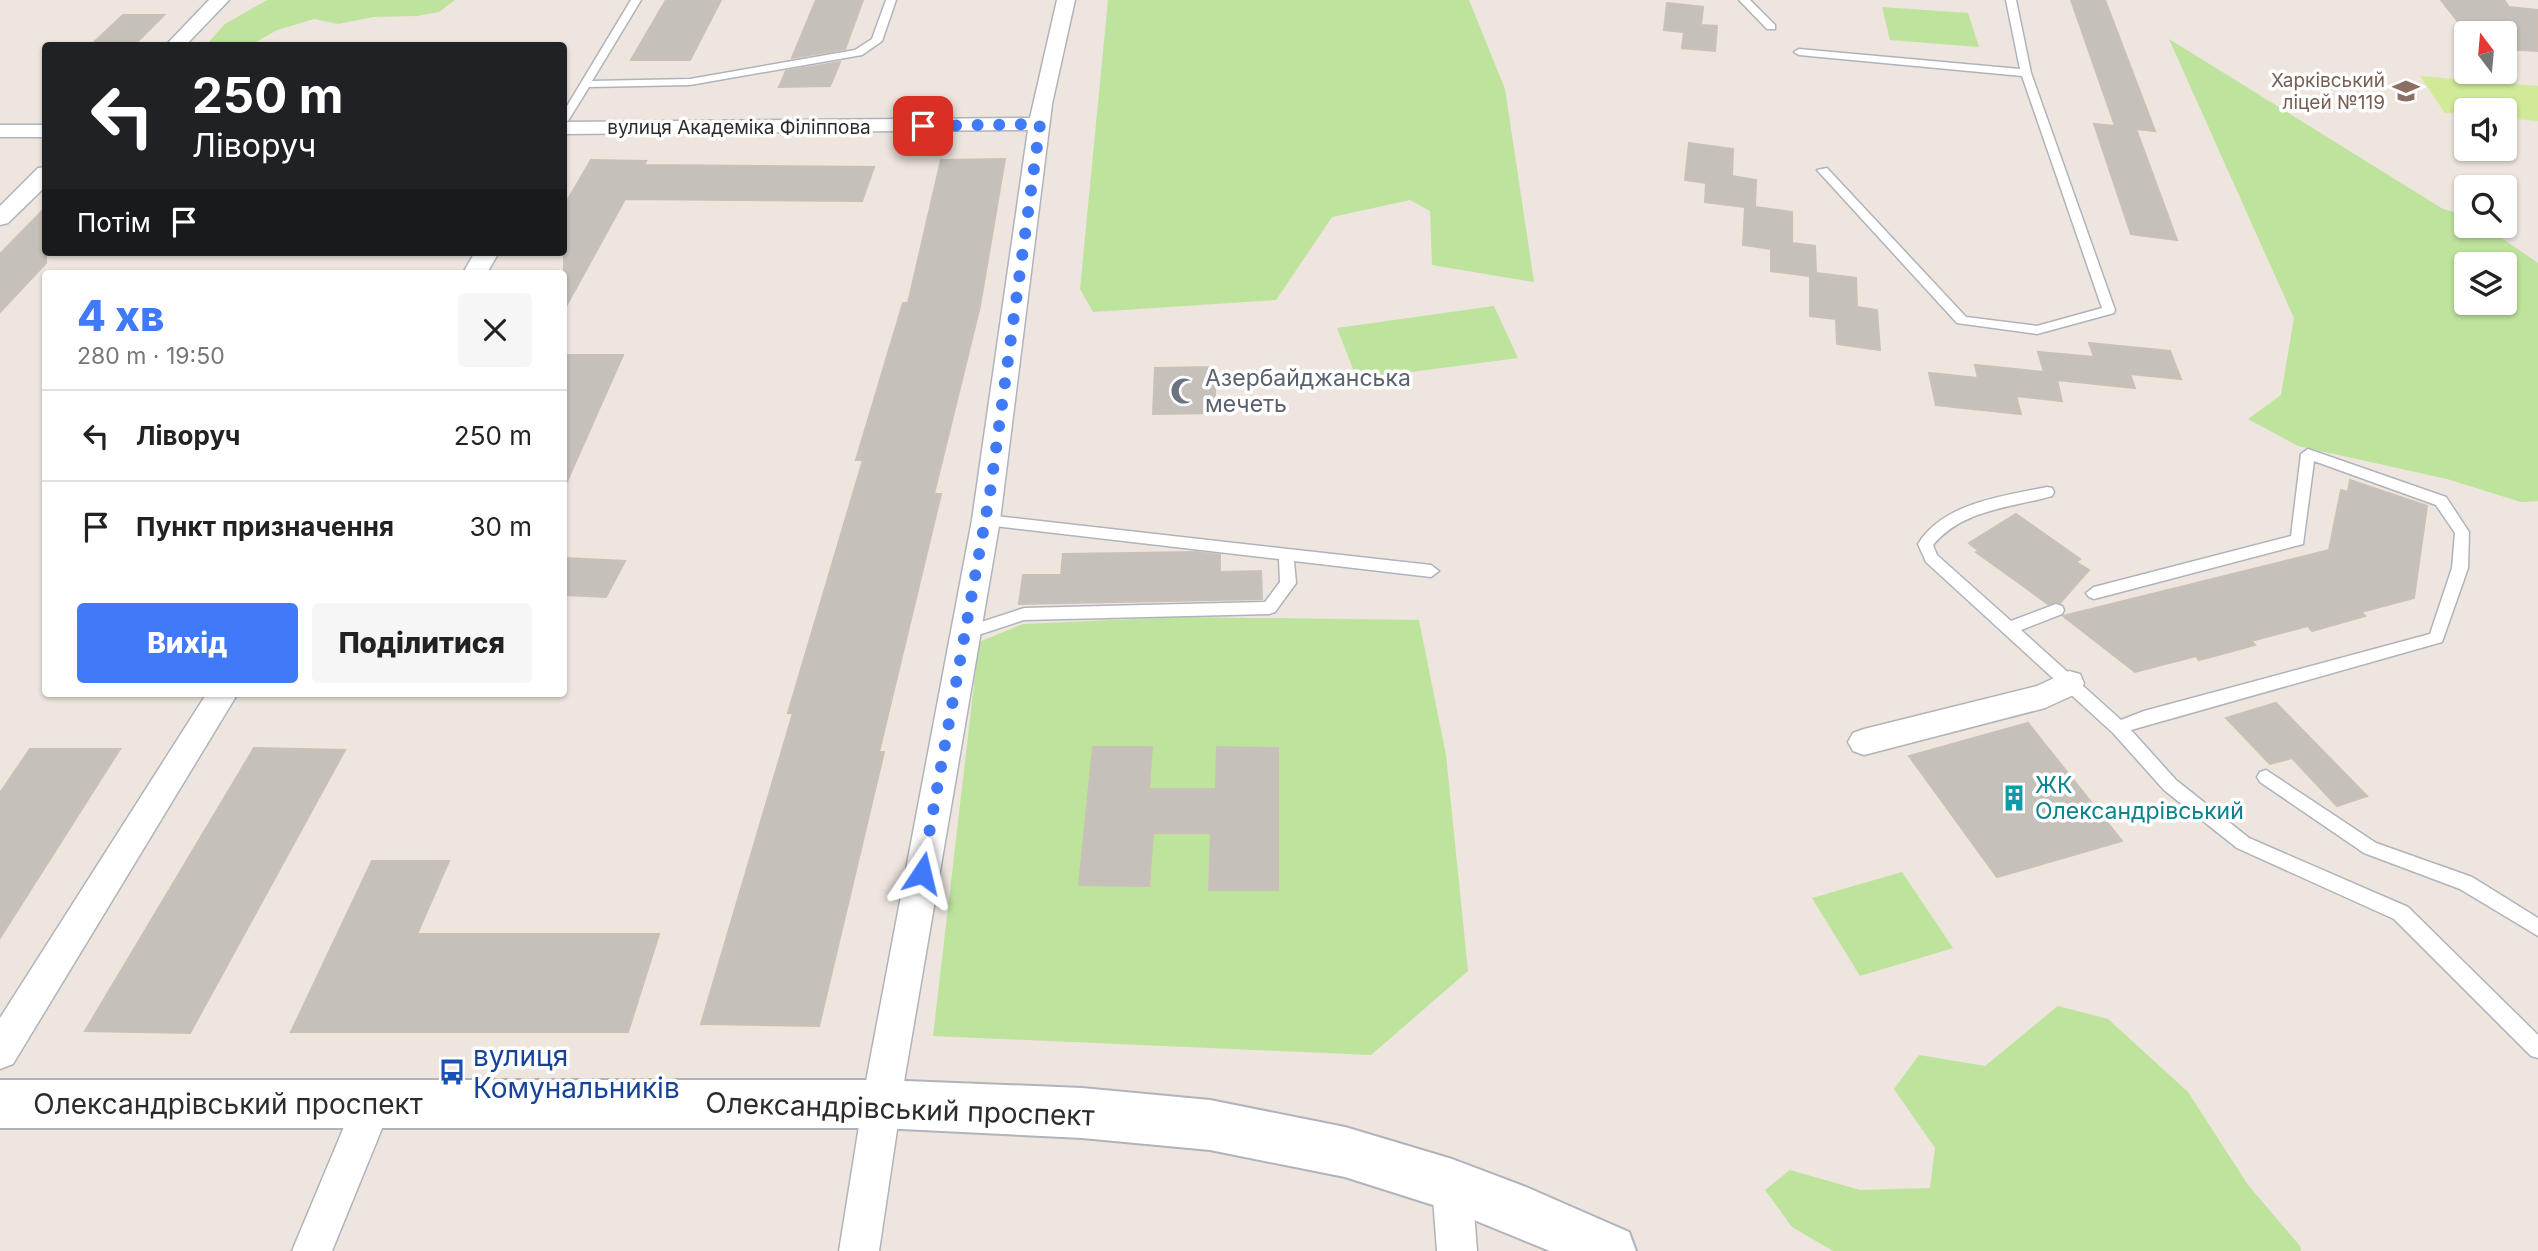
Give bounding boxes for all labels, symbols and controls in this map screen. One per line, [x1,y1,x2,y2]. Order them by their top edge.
north arrow [2454,21,2516,84]
map controls [2454,21,2517,315]
text: 250 m [192,66,344,125]
place label: Харківський ліцей №119 [2271,69,2385,114]
icon: left [77,70,168,161]
school or university icon: Харківський ліцей №119 [2391,76,2421,106]
pin [893,96,953,156]
button: sound [2454,98,2517,161]
icon: arrive [904,107,942,145]
street label: вулиця Академіка Філіппова [607,116,871,139]
text: Ліворуч [192,126,316,165]
button: search [2454,175,2517,238]
icon: arrive [165,203,203,241]
text: Потім [77,207,151,238]
button: layers [2454,252,2517,315]
text: 4 хв [77,290,165,341]
button: close [458,293,532,367]
text: 280 m · 19:50 [77,342,225,370]
place label: Азербайджанська мечеть [1205,364,1411,418]
mosque icon: Азербайджанська мечеть [1169,376,1199,406]
icon: left [77,417,115,455]
text: Ліворуч [136,420,240,451]
text: 250 m [454,420,532,451]
icon: arrive [77,508,115,546]
text: Пункт призначення [136,511,394,542]
text: 30 m [469,511,532,542]
button: Вихід [77,603,298,683]
button: Поділитися [312,603,532,683]
place label: ЖК Олександрівський [2035,771,2244,825]
building icon: ЖК Олександрівський [1999,783,2029,813]
position arrow [885,836,959,910]
place label: вулиця Комунальників [473,1039,680,1105]
bus stop icon: вулиця Комунальників [437,1057,467,1087]
street label: Олександрівський проспект [705,1085,1095,1133]
street label: Олександрівський проспект [33,1087,423,1121]

